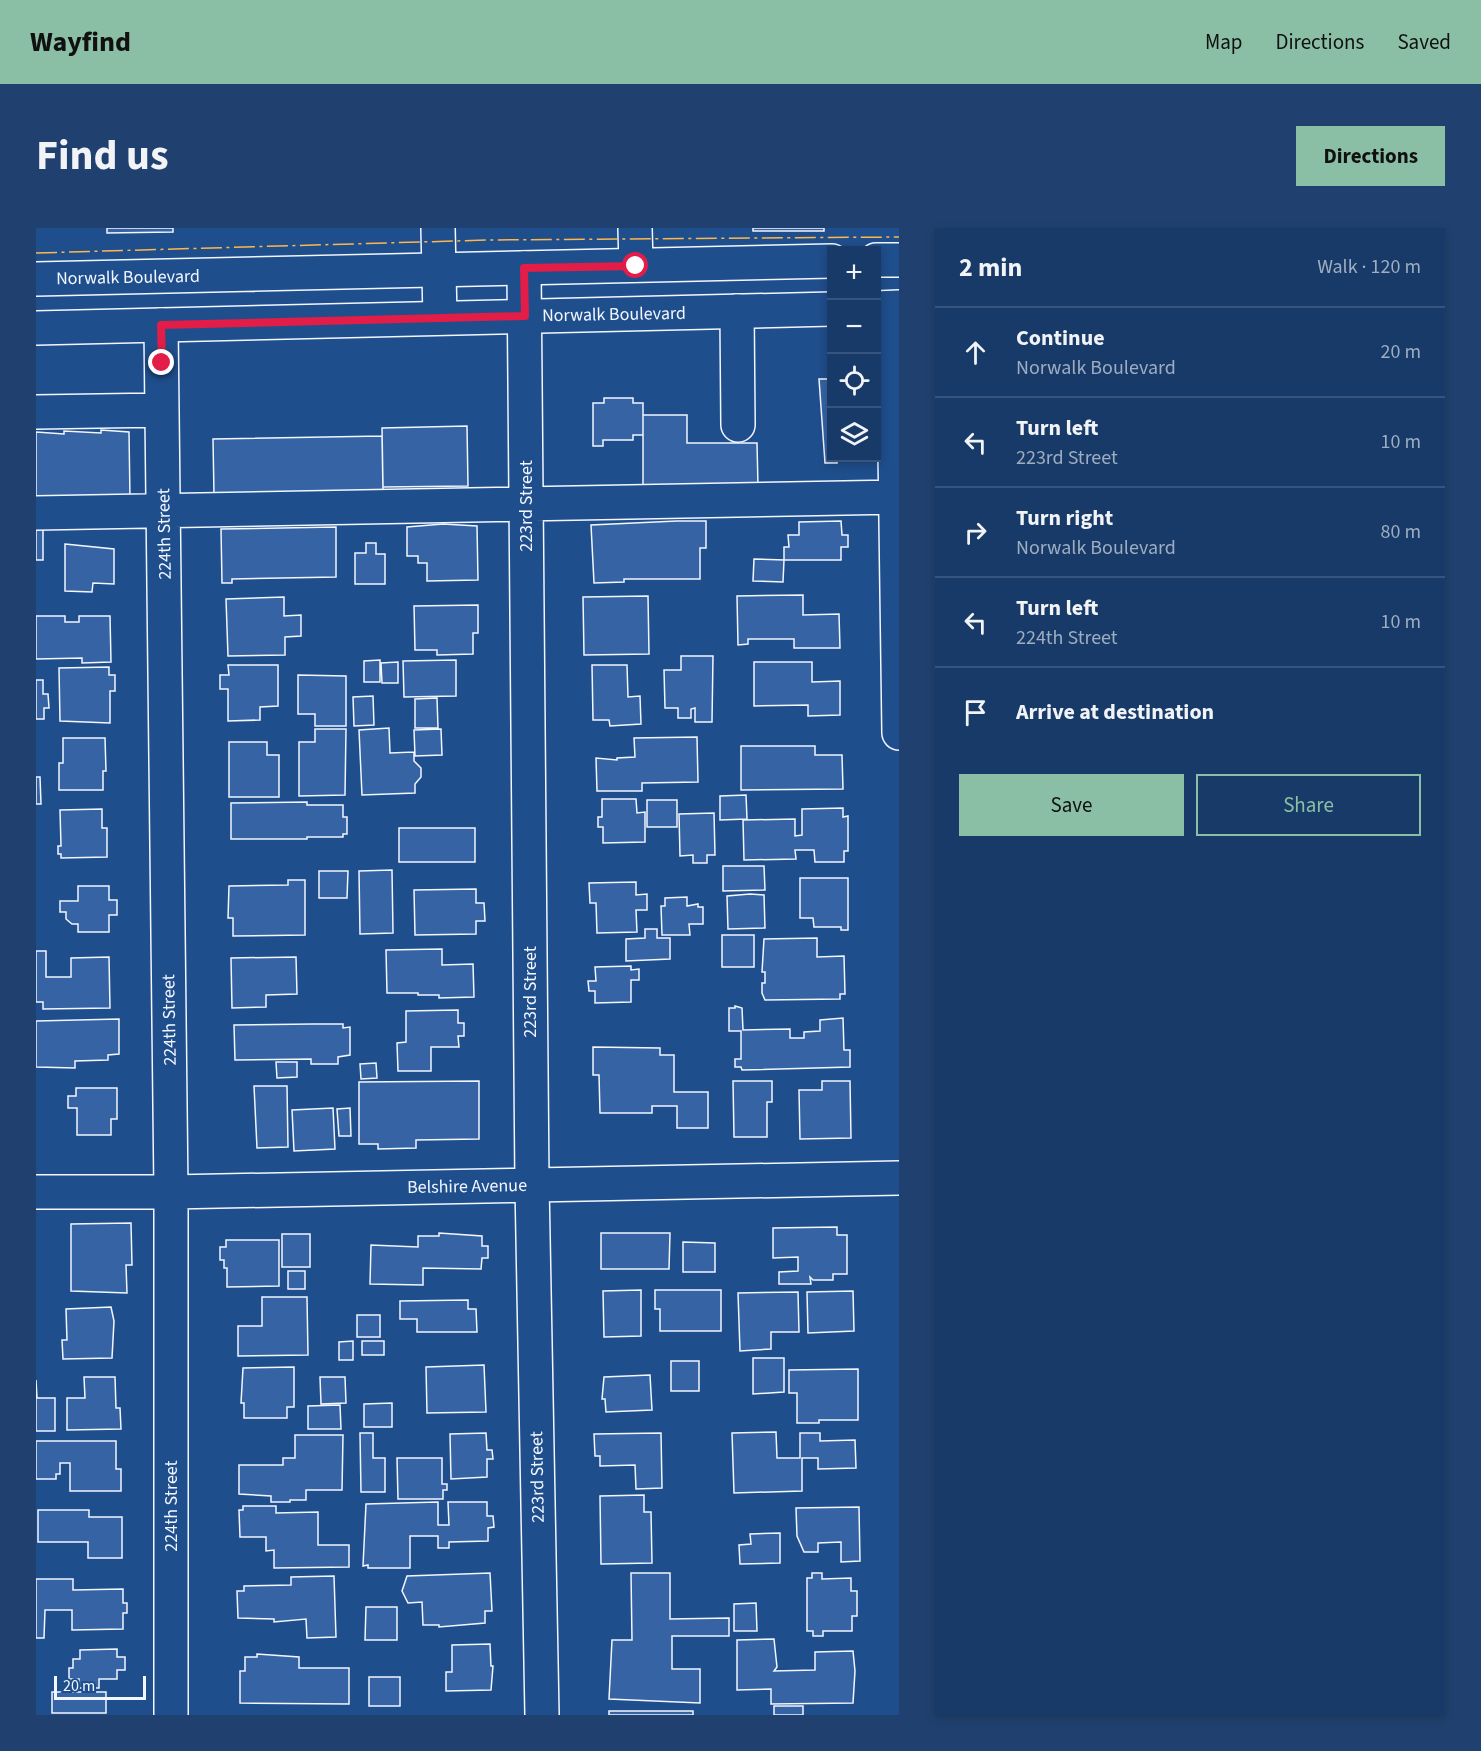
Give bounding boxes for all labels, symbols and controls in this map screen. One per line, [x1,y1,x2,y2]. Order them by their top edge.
text: Wayfind [30,22,131,62]
text: Map [1205,27,1243,57]
text: Directions [1276,27,1364,57]
text: Saved [1397,27,1451,57]
text: Find us [36,126,169,186]
button: Directions [1296,126,1445,186]
map controls [827,246,881,462]
button: + [827,246,881,300]
text: 2 min [959,249,1022,286]
route start [622,252,648,278]
text: Walk · 120 m [1317,253,1421,281]
street label: Norwalk Boulevard [56,264,200,291]
button: − [827,300,881,354]
street label: Norwalk Boulevard [542,301,686,328]
text: Continue [1016,322,1105,354]
icon: ahead [959,336,992,369]
text: 20 m [1381,338,1421,366]
route end [148,349,174,375]
button: locate [827,354,881,408]
text: Norwalk Boulevard [1016,354,1176,382]
button: layers [827,408,881,462]
text: Turn left [1016,412,1098,444]
icon: left [959,426,992,459]
text: 10 m [1381,428,1421,456]
text: 223rd Street [1016,444,1118,472]
street label: 223rd Street [514,460,539,552]
street label: 224th Street [151,488,178,580]
text: Turn right [1016,502,1113,534]
icon: right [959,516,992,549]
text: 80 m [1381,518,1421,546]
text: Norwalk Boulevard [1016,534,1176,562]
text: Turn left [1016,592,1098,624]
icon: left [959,606,992,639]
text: 10 m [1381,608,1421,636]
text: 224th Street [1016,624,1118,652]
icon: arrive [959,696,992,729]
text: Arrive at destination [1016,696,1214,728]
button: Save [959,774,1184,836]
button: Share [1196,774,1421,836]
street label: 223rd Street [518,946,543,1038]
street label: 224th Street [156,974,183,1066]
street label: Belshire Avenue [407,1173,527,1200]
street label: 223rd Street [524,1431,551,1523]
street label: 224th Street [159,1460,184,1552]
scale bar [54,1673,146,1700]
text: 20 m [63,1675,95,1697]

